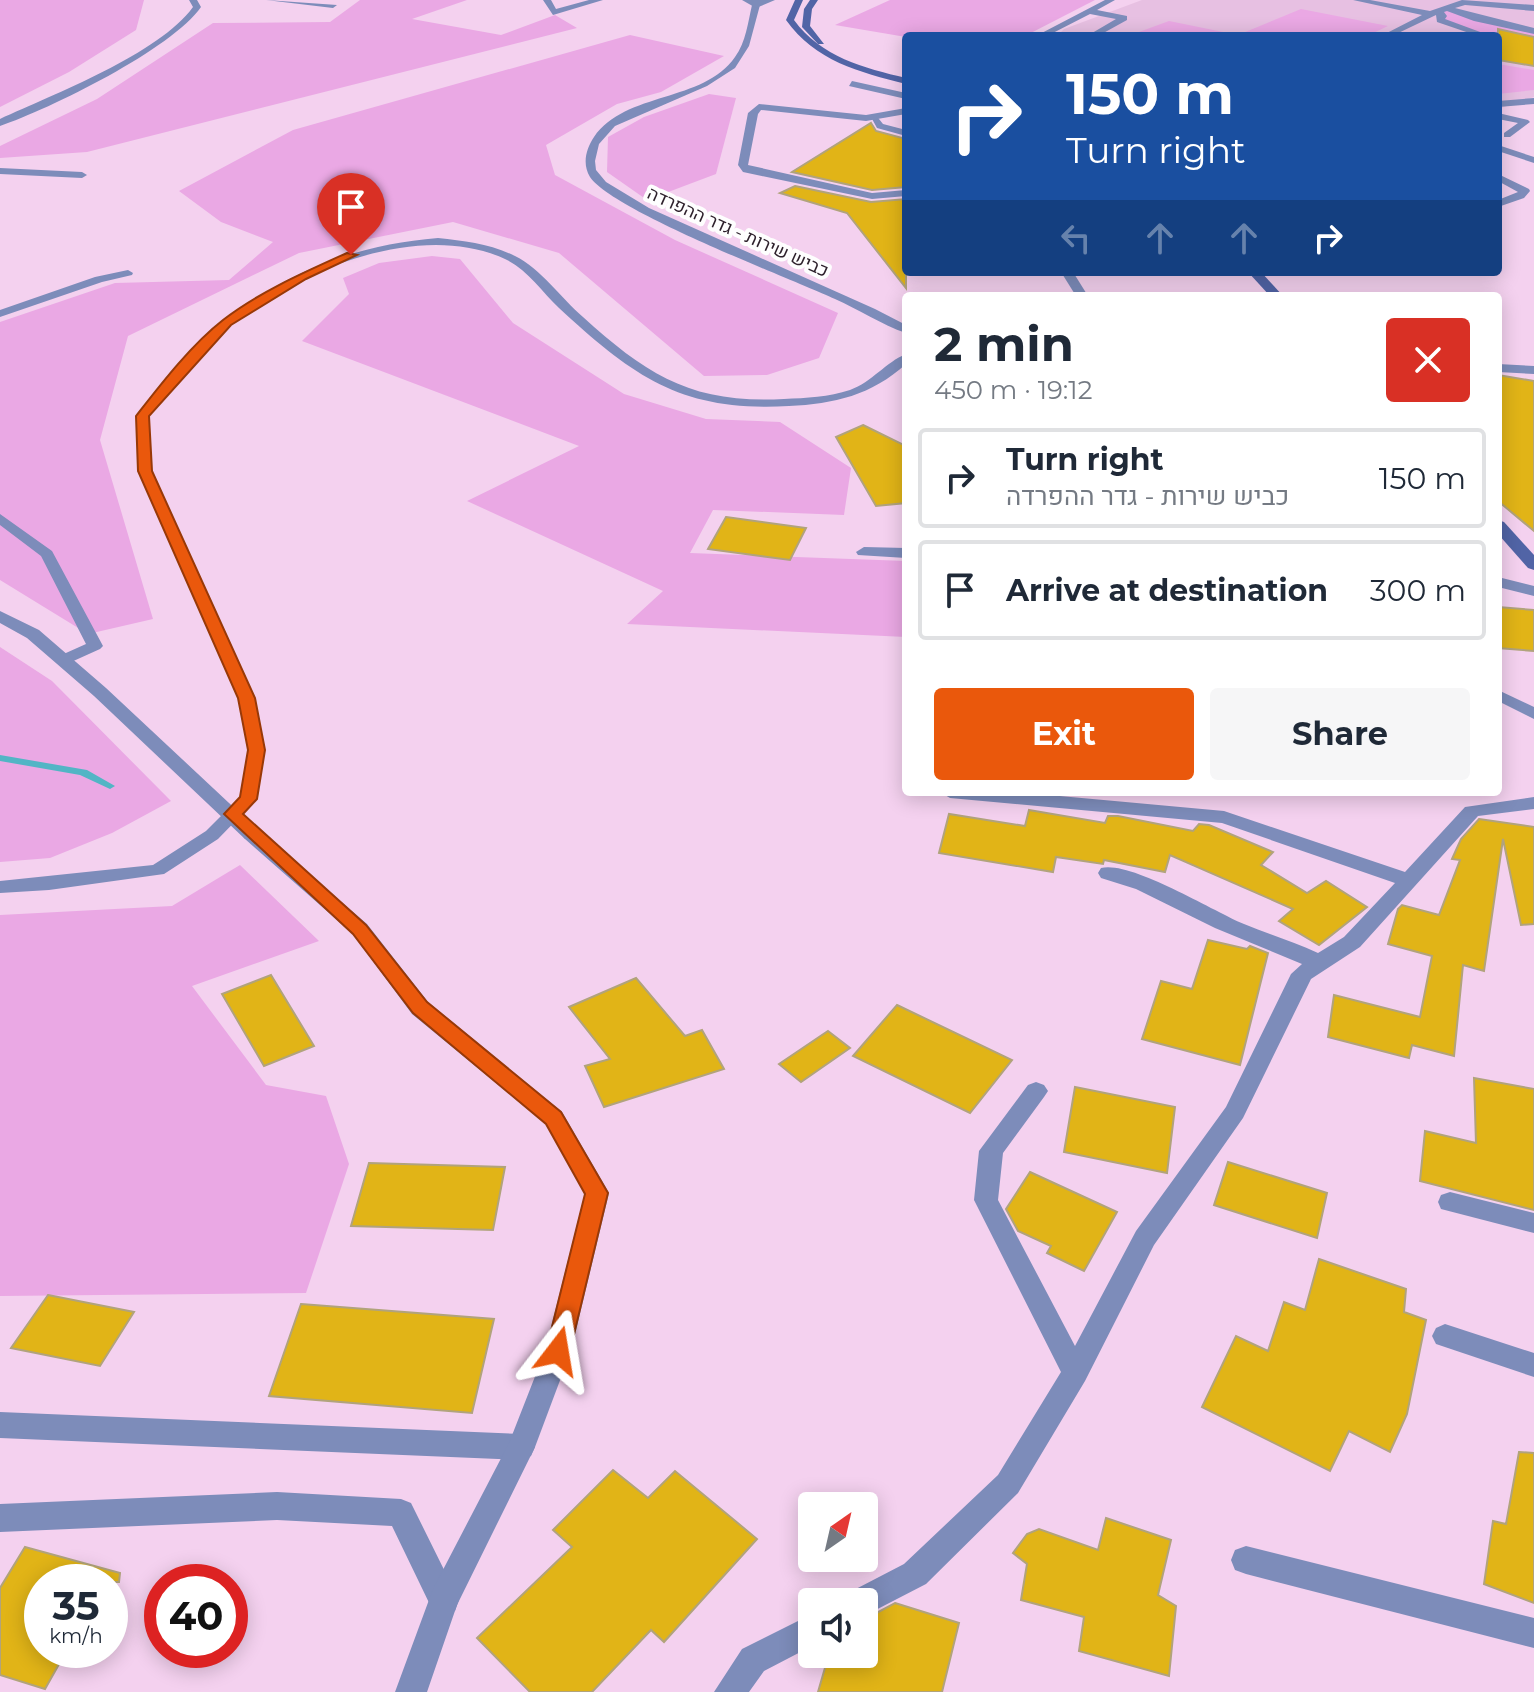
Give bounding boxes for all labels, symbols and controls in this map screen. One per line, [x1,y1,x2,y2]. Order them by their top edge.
text: 150 m [1066,60,1234,128]
icon: right [934,64,1038,168]
text: Turn right [1066,128,1246,172]
pin [317,173,385,255]
street label: כביש שירות - גדר ההפרדה [644,182,832,282]
icon: arrive [329,185,373,229]
icon: left [1054,216,1098,260]
icon: ahead [1138,216,1182,260]
icon: ahead [1222,216,1266,260]
icon: right [1306,216,1350,260]
text: 2 min [934,315,1074,373]
button: close [1386,318,1470,402]
text: 450 m · 19:12 [934,374,1093,406]
text: Turn right [1006,441,1163,478]
icon: right [938,456,982,500]
text: 150 m [1379,460,1466,497]
text: כביש שירות - גדר ההפרדה [1006,480,1289,512]
icon: arrive [938,568,982,612]
text: Arrive at destination [1006,572,1328,609]
text: 300 m [1370,572,1466,609]
button: Exit [934,688,1194,780]
button: Share [1210,688,1470,780]
position arrow [516,1309,600,1393]
north arrow [798,1492,878,1572]
map controls [798,1492,878,1668]
speed limit sign: 40 [144,1564,248,1668]
text: 35 [52,1581,100,1630]
button: sound [798,1588,878,1668]
text: km/h [49,1624,103,1648]

